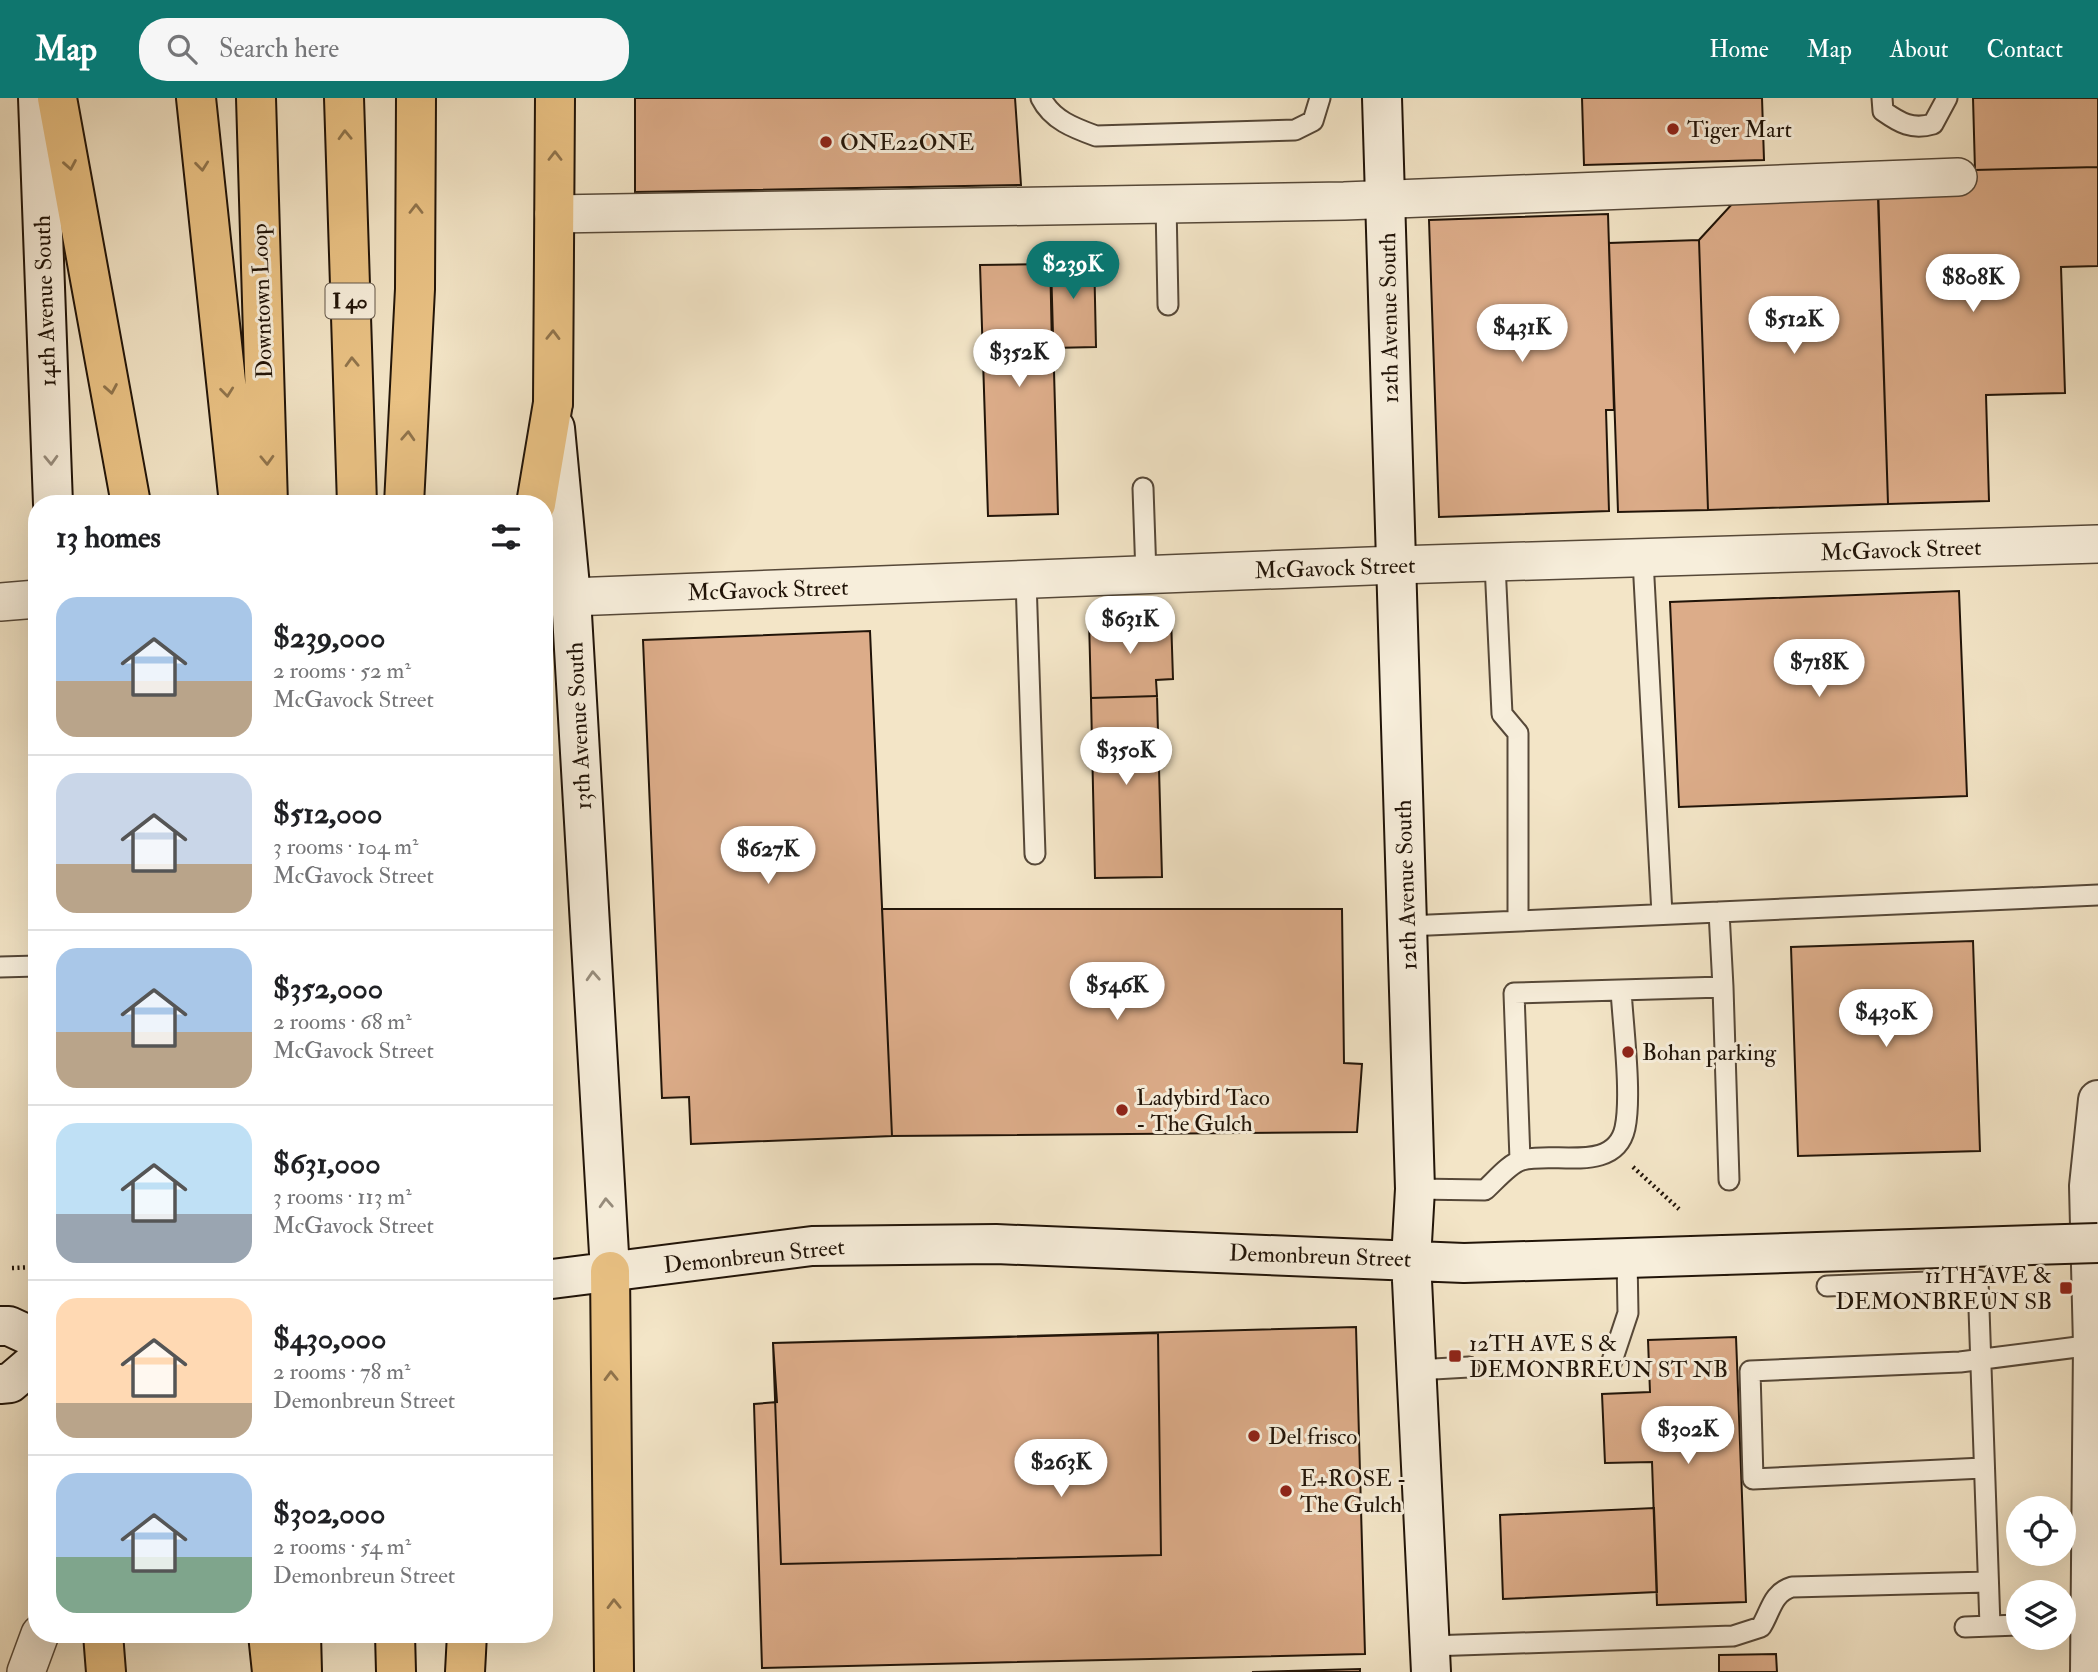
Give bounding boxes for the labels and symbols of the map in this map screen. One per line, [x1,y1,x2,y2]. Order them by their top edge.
place label: Tiger Mart [1687,115,1792,144]
marker: Tiger Mart [1665,121,1681,137]
place label: ONE22ONE [840,128,974,157]
one-way arrow [337,129,352,140]
marker: ONE22ONE [818,134,834,150]
one-way arrow [547,150,563,161]
one-way arrow [62,159,77,171]
one-way arrow [195,160,210,172]
one-way arrow [408,203,424,213]
street label: 14th Avenue South [28,215,62,387]
street label: Downtown Loop [245,223,280,379]
street label: 12th Avenue South [1373,232,1405,404]
pin: $239K [1024,242,1122,301]
pin: $808K [1924,254,2022,314]
road number: I 40 [326,284,374,318]
pin: $512K [1745,296,1843,356]
pin: $431K [1473,304,1571,364]
one-way arrow [545,329,561,340]
pin: $352K [970,330,1068,389]
one-way arrow [345,357,360,368]
one-way arrow [103,383,118,395]
one-way arrow [219,387,234,398]
one-way arrow [400,430,415,441]
one-way arrow [43,455,59,466]
one-way arrow [259,455,275,466]
street label: McGavock Street [1820,533,1982,567]
street label: McGavock Street [1254,551,1416,585]
street label: McGavock Street [687,573,849,607]
pin: $631K [1081,596,1179,656]
pin: $718K [1770,640,1868,699]
street label: 13th Avenue South [560,641,598,811]
pin: $350K [1077,728,1175,787]
street label: 12th Avenue South [1389,799,1423,971]
pin: $627K [719,826,817,886]
pin: $546K [1068,962,1166,1022]
one-way arrow [586,970,601,981]
pin: $430K [1837,990,1935,1049]
place label: Bohan parking [1642,1038,1777,1068]
marker: Bohan parking [1620,1044,1636,1060]
place label: Ladybird Taco - The Gulch [1136,1083,1270,1138]
marker: Ladybird Taco - The Gulch [1114,1102,1130,1118]
one-way arrow [599,1197,614,1208]
street label: Demonbreun Street [662,1232,846,1280]
street label: Demonbreun Street [1228,1238,1412,1274]
place label: 11TH AVE & DEMONBREUN SB [1835,1261,2052,1316]
marker: 11TH AVE & DEMONBREUN SB [2058,1280,2074,1296]
place label: 12TH AVE S & DEMONBREUN ST NB [1469,1329,1728,1384]
marker: 12TH AVE S & DEMONBREUN ST NB [1447,1348,1463,1364]
one-way arrow [603,1371,619,1381]
pin: $302K [1639,1406,1737,1466]
place label: Del frisco [1268,1422,1357,1451]
marker: Del frisco [1246,1428,1262,1444]
pin: $263K [1012,1440,1110,1499]
place label: E+ROSE - The Gulch [1300,1464,1406,1519]
marker: E+ROSE - The Gulch [1278,1483,1294,1499]
one-way arrow [606,1598,622,1609]

